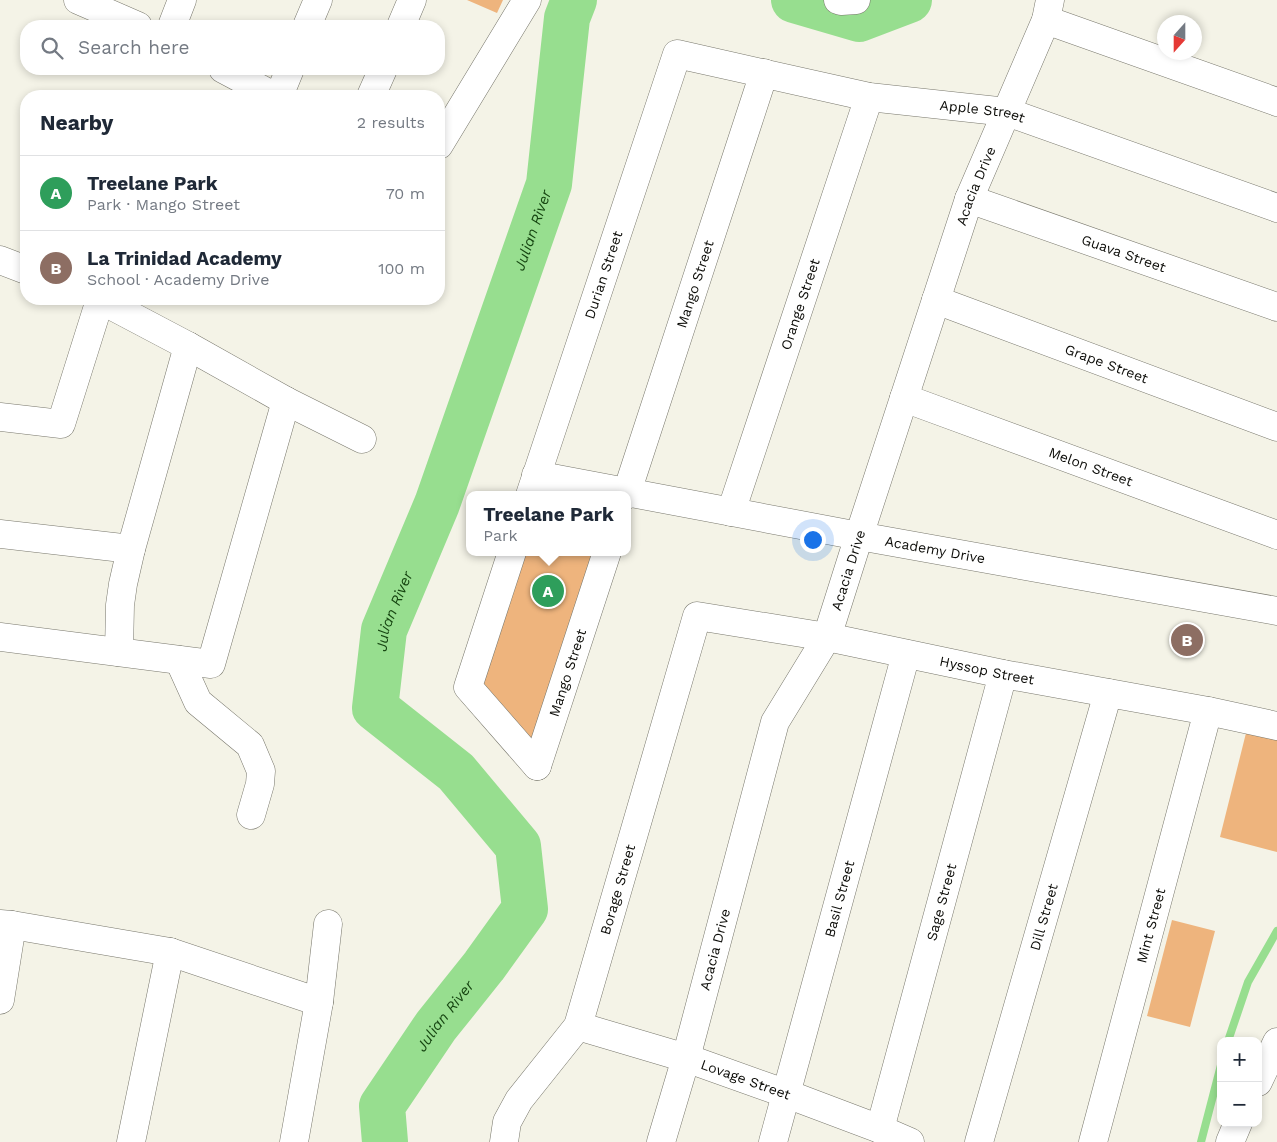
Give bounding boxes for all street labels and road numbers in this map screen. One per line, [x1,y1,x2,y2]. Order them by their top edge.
street label: Apple Street [939,97,1027,126]
street label: Acacia Drive [953,144,999,227]
street label: Durian Street [581,229,626,321]
street label: Guava Street [1080,231,1168,275]
street label: Mango Street [673,238,717,330]
street label: Orange Street [778,256,823,352]
street label: Grape Street [1063,341,1150,386]
street label: Melon Street [1047,444,1135,489]
street label: Acacia Drive [828,528,868,612]
street label: Academy Drive [884,533,986,566]
street label: Mango Street [546,627,589,719]
street label: Hyssop Street [938,653,1036,688]
street label: Borage Street [597,842,638,937]
street label: Basil Street [821,859,857,939]
street label: Sage Street [923,862,959,942]
street label: Dill Street [1026,882,1061,952]
street label: Mint Street [1133,886,1168,965]
street label: Acacia Drive [696,907,733,992]
street label: Lovage Street [699,1056,793,1103]

